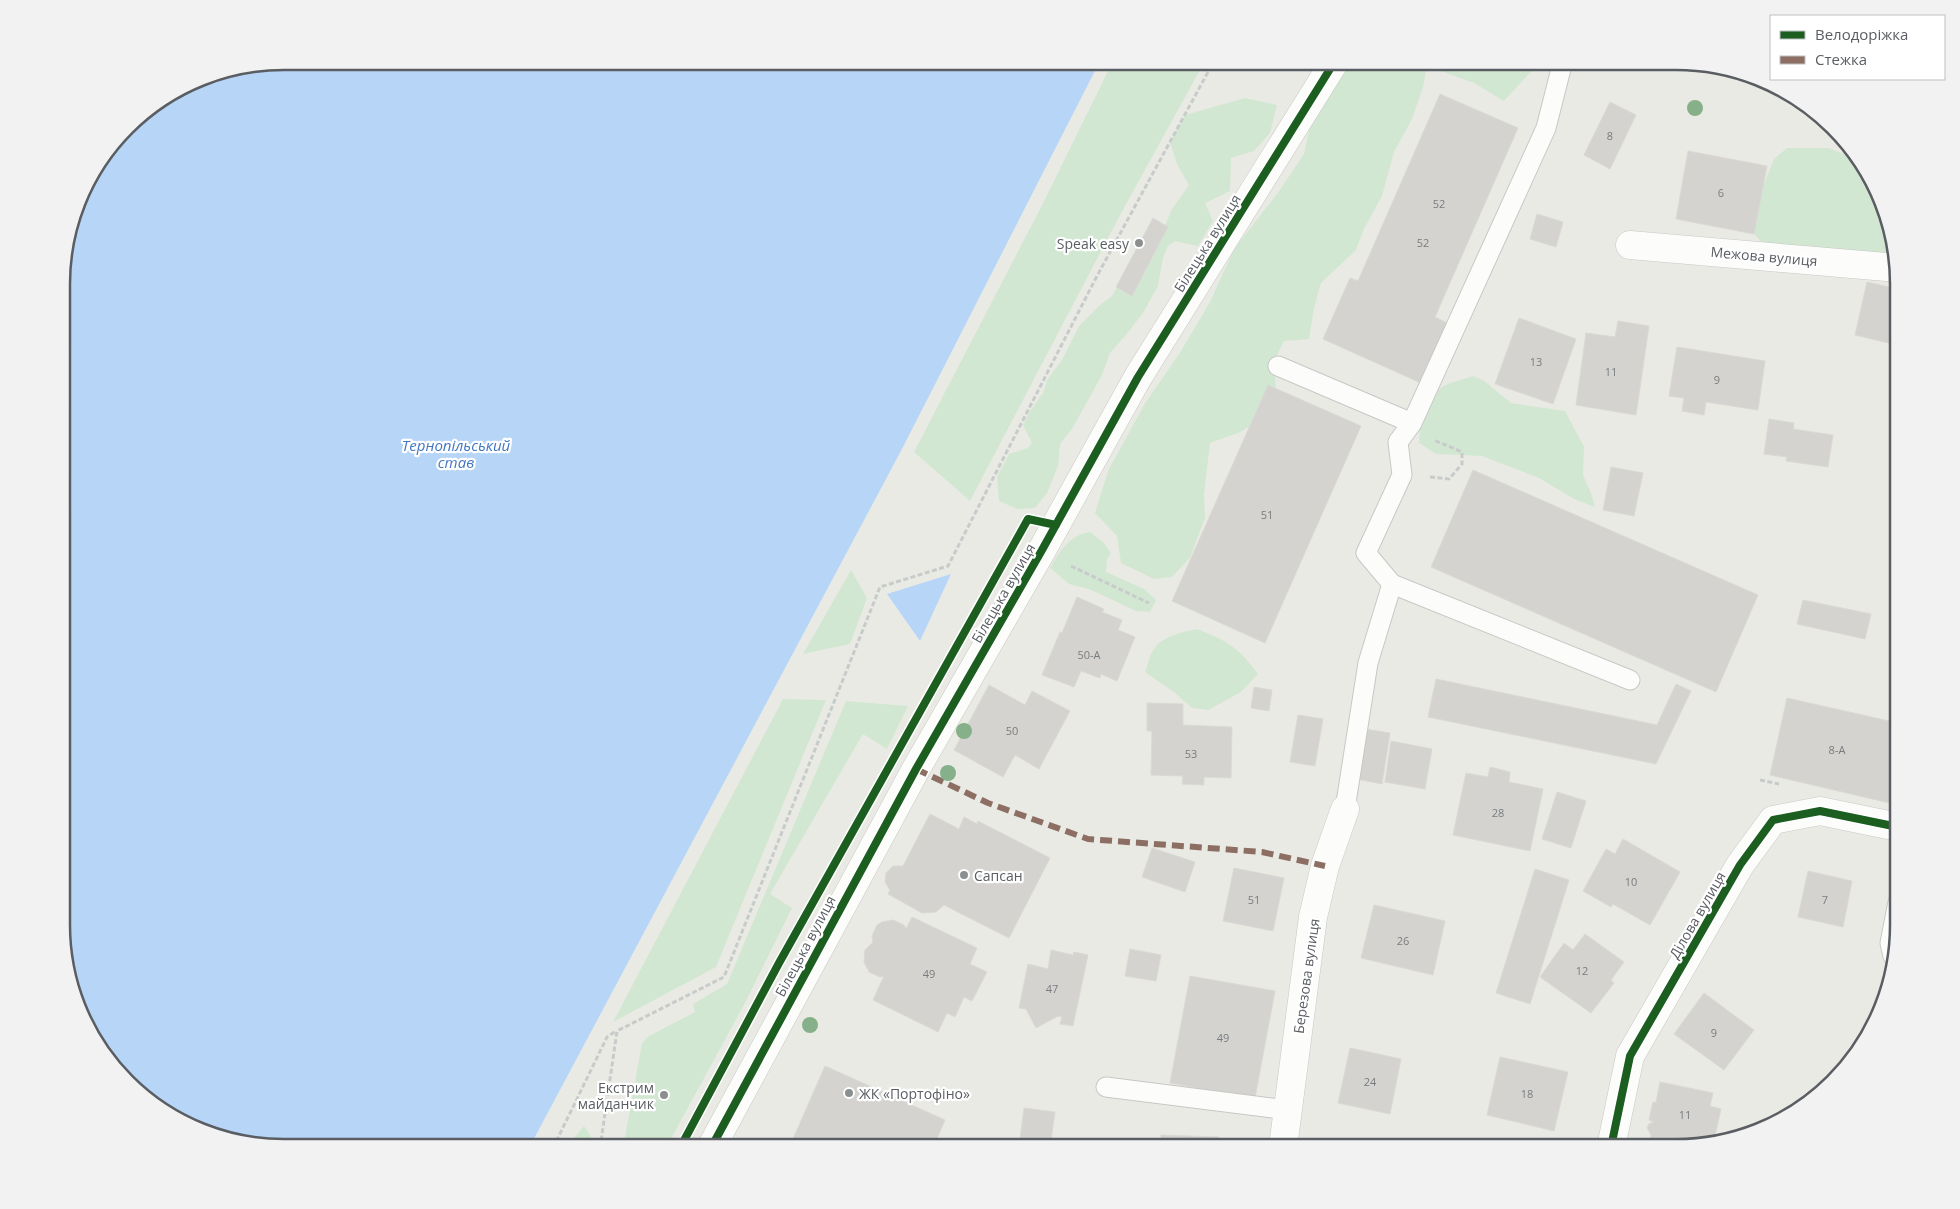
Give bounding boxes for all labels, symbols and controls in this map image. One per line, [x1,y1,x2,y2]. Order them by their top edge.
legend [1770,15,1945,80]
text: Велодоріжка [1815,24,1908,44]
text: Стежка [1815,49,1867,69]
house number: 8 [1607,128,1613,143]
house number: 6 [1718,185,1724,200]
street label: Білецька вулиця [1169,190,1245,296]
house number: 52 [1433,196,1445,211]
place label: Speak easy [1057,234,1130,253]
house number: 52 [1417,235,1429,250]
marker: Speak easy [1133,237,1145,249]
street label: Межова вулиця [1710,242,1818,270]
house number: 13 [1530,354,1542,369]
house number: 11 [1605,364,1617,379]
house number: 9 [1714,372,1720,387]
water label: Тернопільський став [402,435,511,472]
house number: 51 [1261,507,1273,522]
street label: Білецька вулиця [967,540,1039,646]
house number: 50-А [1077,647,1101,662]
house number: 50 [1006,723,1018,738]
house number: 8-А [1829,742,1845,757]
house number: 53 [1185,746,1197,761]
house number: 28 [1492,805,1504,820]
place label: Сапсан [974,866,1023,885]
street label: Ділова вулиця [1664,868,1730,962]
marker: Сапсан [958,869,970,881]
house number: 10 [1625,874,1637,889]
street label: Білецька вулиця [770,892,840,1000]
house number: 51 [1248,892,1260,907]
house number: 7 [1822,892,1828,907]
street label: Березова вулиця [1289,917,1323,1035]
house number: 26 [1397,933,1409,948]
house number: 12 [1576,963,1588,978]
house number: 49 [923,966,935,981]
house number: 47 [1046,981,1058,996]
house number: 9 [1711,1025,1717,1040]
house number: 49 [1217,1030,1229,1045]
house number: 24 [1364,1074,1377,1089]
place label: Екстрим майданчик [578,1078,655,1113]
place label: ЖК «Портофіно» [859,1084,970,1103]
house number: 18 [1521,1086,1533,1101]
marker: ЖК «Портофіно» [843,1087,855,1099]
marker: Екстрим майданчик [658,1089,670,1101]
house number: 11 [1679,1107,1691,1122]

